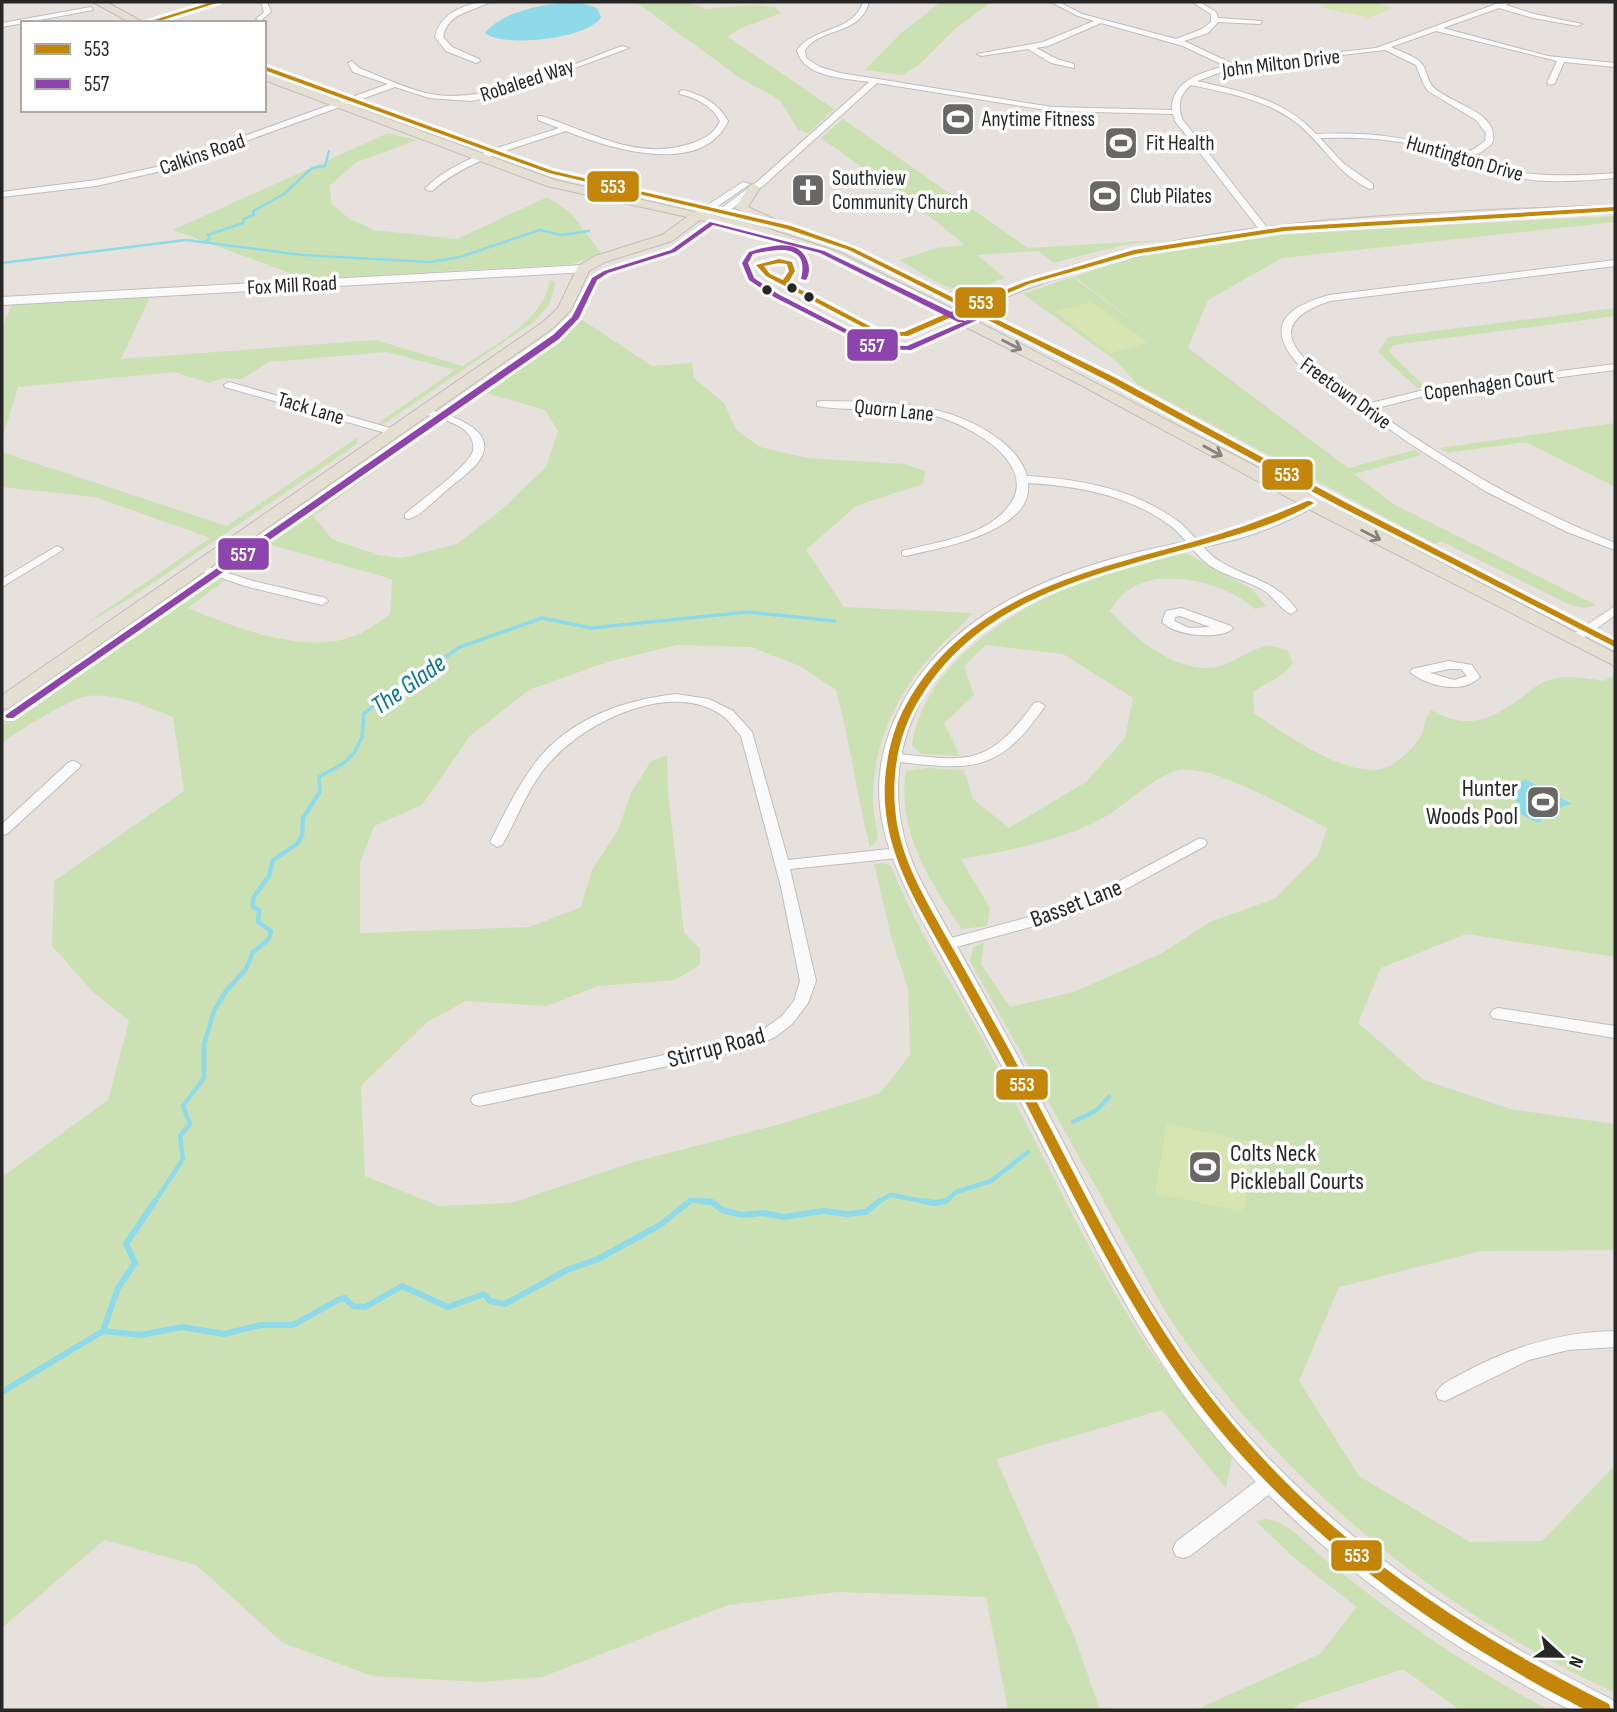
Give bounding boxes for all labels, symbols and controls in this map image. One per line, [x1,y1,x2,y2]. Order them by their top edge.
legend [21,21,266,112]
text: 553 [84,37,110,62]
street label: John Milton Drive [1220,44,1341,83]
street label: Robaleed Way [477,54,577,107]
text: 557 [84,72,110,97]
sports icon: Anytime Fitness [939,100,977,138]
place label: Anytime Fitness [981,107,1095,132]
sports icon: Fit Health [1102,124,1140,162]
street label: Calkins Road [156,128,248,181]
street label: Huntington Drive [1404,130,1526,187]
place label: Fit Health [1146,131,1214,156]
place label: Southview Community Church [832,166,968,215]
line badge: 553 [586,170,640,203]
church icon: Southview Community Church [789,171,827,209]
text: 553 [600,176,626,199]
sports icon: Club Pilates [1086,177,1124,215]
place label: Club Pilates [1130,184,1212,209]
street label: Fox Mill Road [246,271,338,300]
unlabelled marker [785,281,799,295]
unlabelled marker [760,283,774,297]
line badge: 553 [954,286,1007,319]
unlabelled marker [802,290,816,304]
text: 553 [968,292,994,315]
line badge: 557 [846,328,899,362]
text: 557 [860,335,885,358]
one-way arrow [1002,339,1023,352]
street label: Freetown Drive [1295,352,1396,435]
street label: Copenhagen Court [1422,363,1556,406]
street label: Tack Lane [275,387,347,430]
street label: Quorn Lane [853,394,935,427]
one-way arrow [1203,445,1223,459]
line badge: 553 [1261,458,1314,491]
text: 553 [1274,464,1300,487]
one-way arrow [1360,528,1381,542]
line badge: 557 [217,537,270,571]
text: 557 [231,544,256,567]
water label: The Glade [366,648,452,722]
place label: Hunter Woods Pool [1426,774,1518,831]
sports icon: Hunter Woods Pool [1524,783,1562,821]
street label: Basset Lane [1026,873,1126,934]
street label: Stirrup Road [664,1021,768,1074]
line badge: 553 [995,1068,1049,1101]
text: 553 [1009,1074,1035,1097]
place label: Colts Neck Pickleball Courts [1230,1139,1364,1196]
sports icon: Colts Neck Pickleball Courts [1186,1148,1224,1186]
line badge: 553 [1330,1539,1383,1572]
text: 553 [1344,1545,1370,1568]
north arrow [1526,1621,1596,1691]
text: N [1563,1653,1588,1671]

